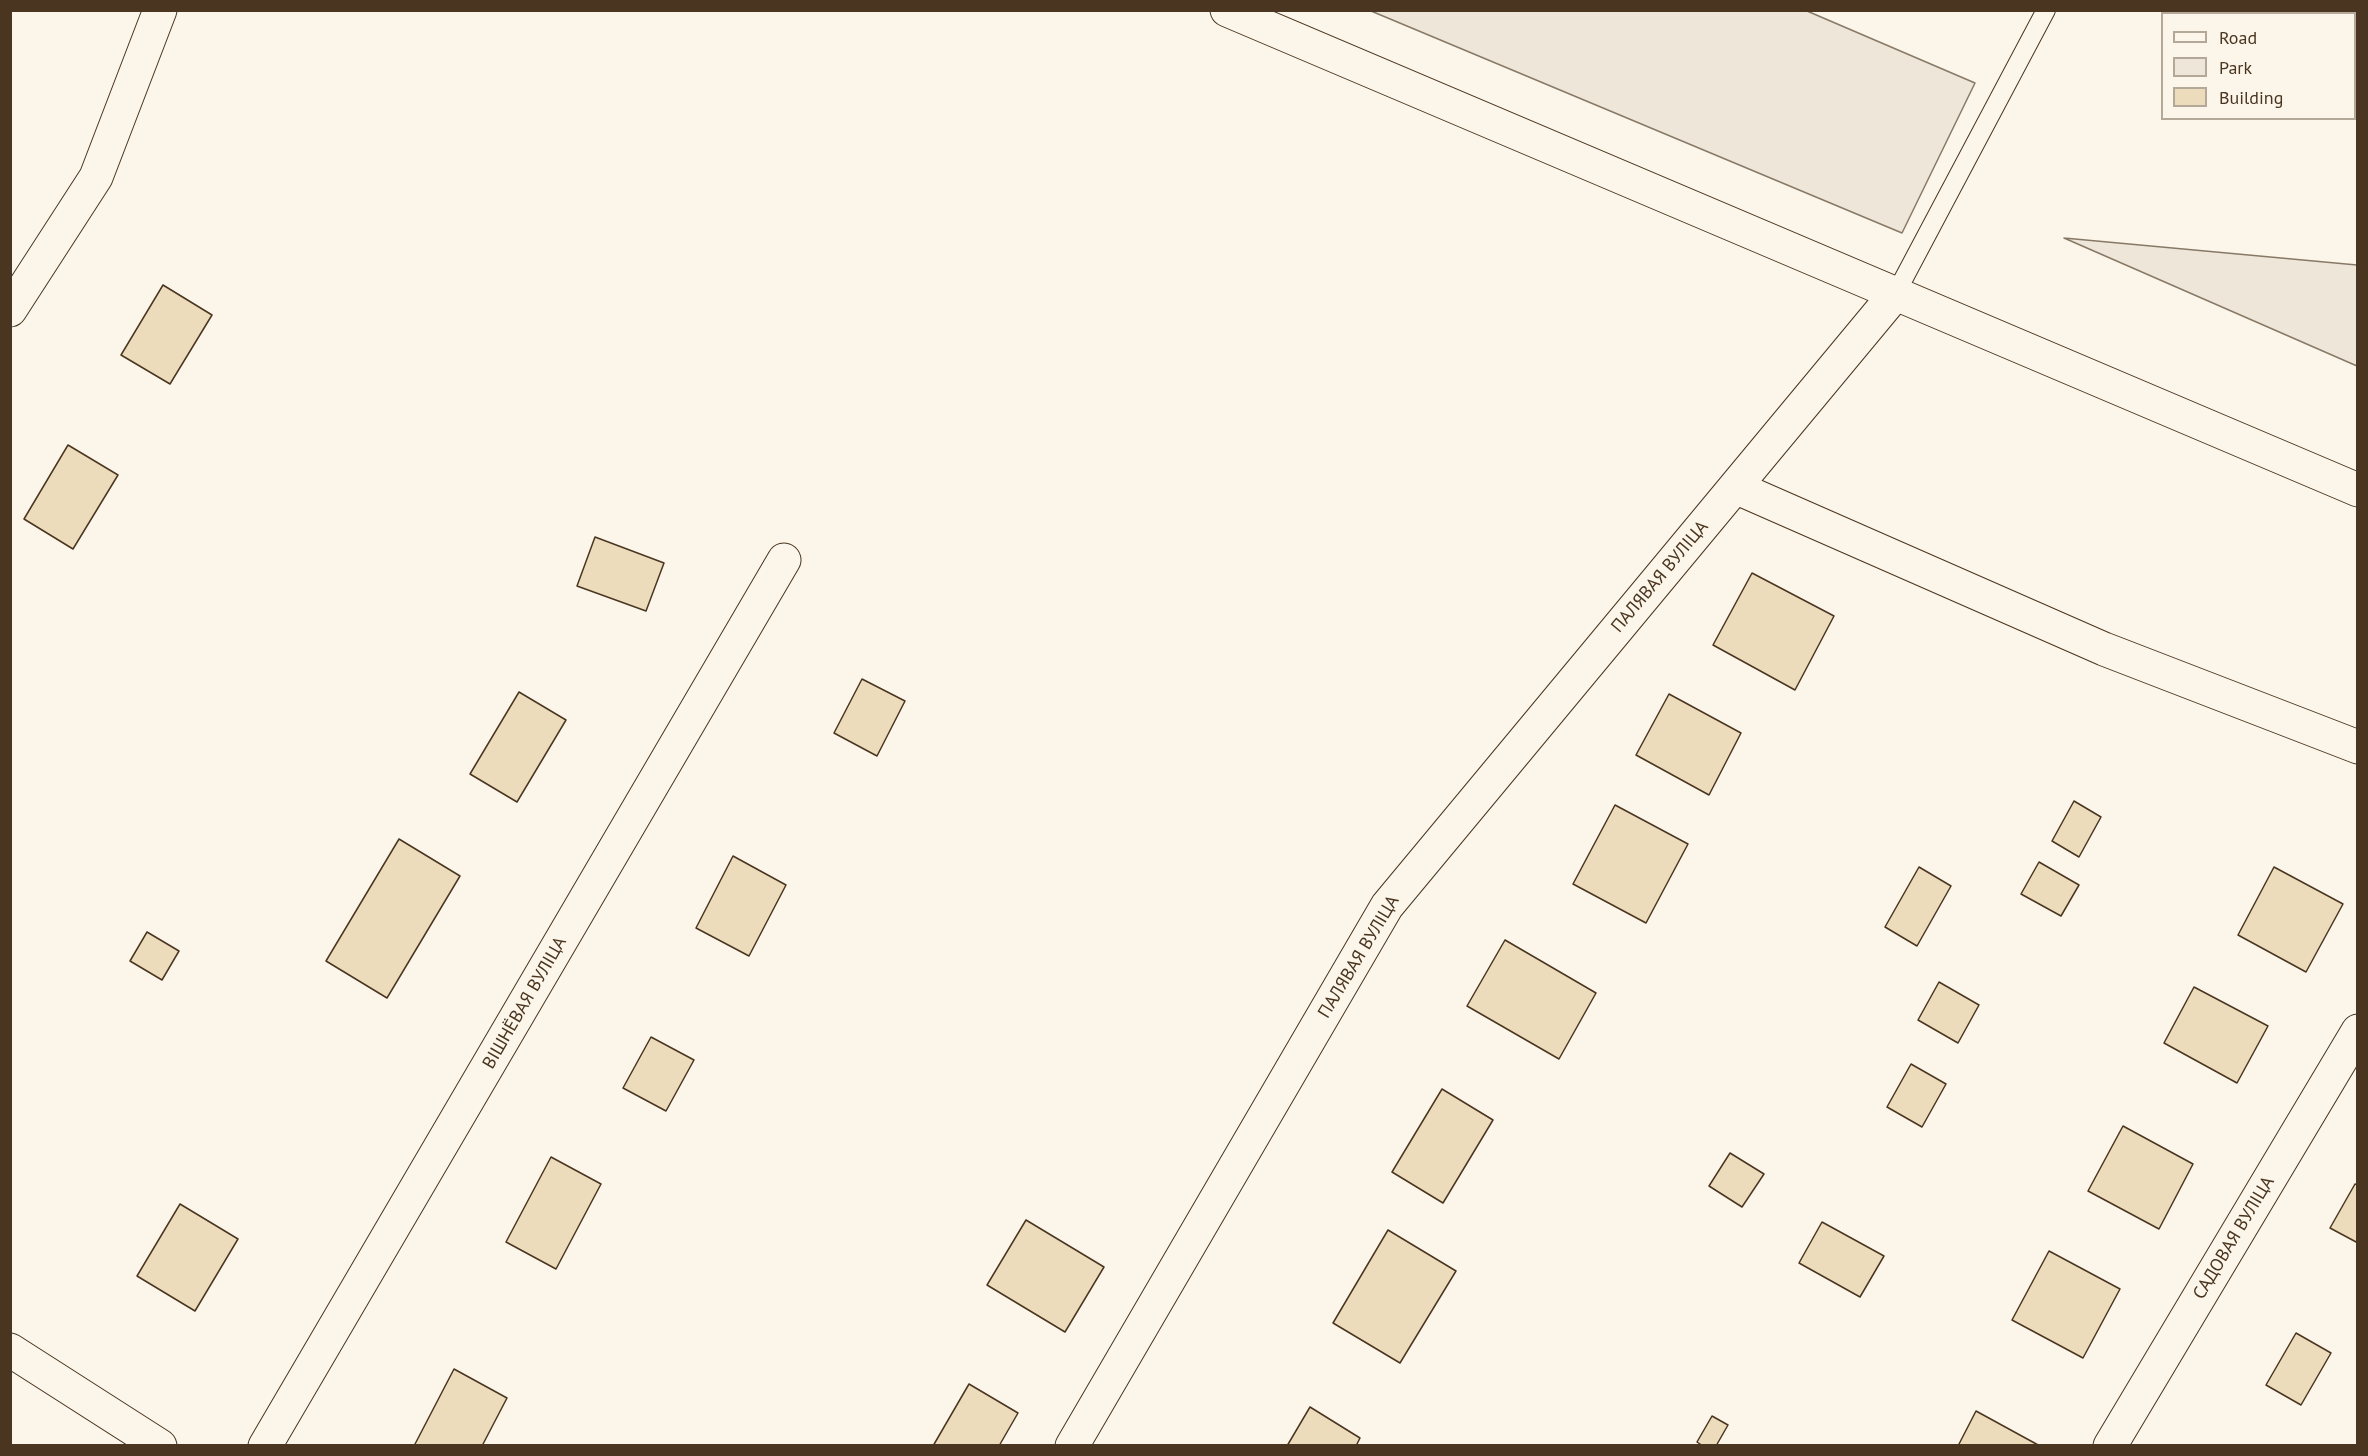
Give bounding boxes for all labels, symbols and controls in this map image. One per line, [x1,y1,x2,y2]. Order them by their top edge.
legend [2161,12,2356,120]
text: Road [2219,26,2257,49]
text: Park [2219,56,2252,79]
text: Building [2219,86,2283,109]
street label: ПАЛЯВАЯ ВУЛІЦА [1607,517,1713,637]
street label: ПАЛЯВАЯ ВУЛІЦА [1314,892,1404,1022]
street label: ВІШНЁВАЯ ВУЛІЦА [478,933,572,1073]
street label: САДОВАЯ ВУЛІЦА [2189,1173,2279,1303]

